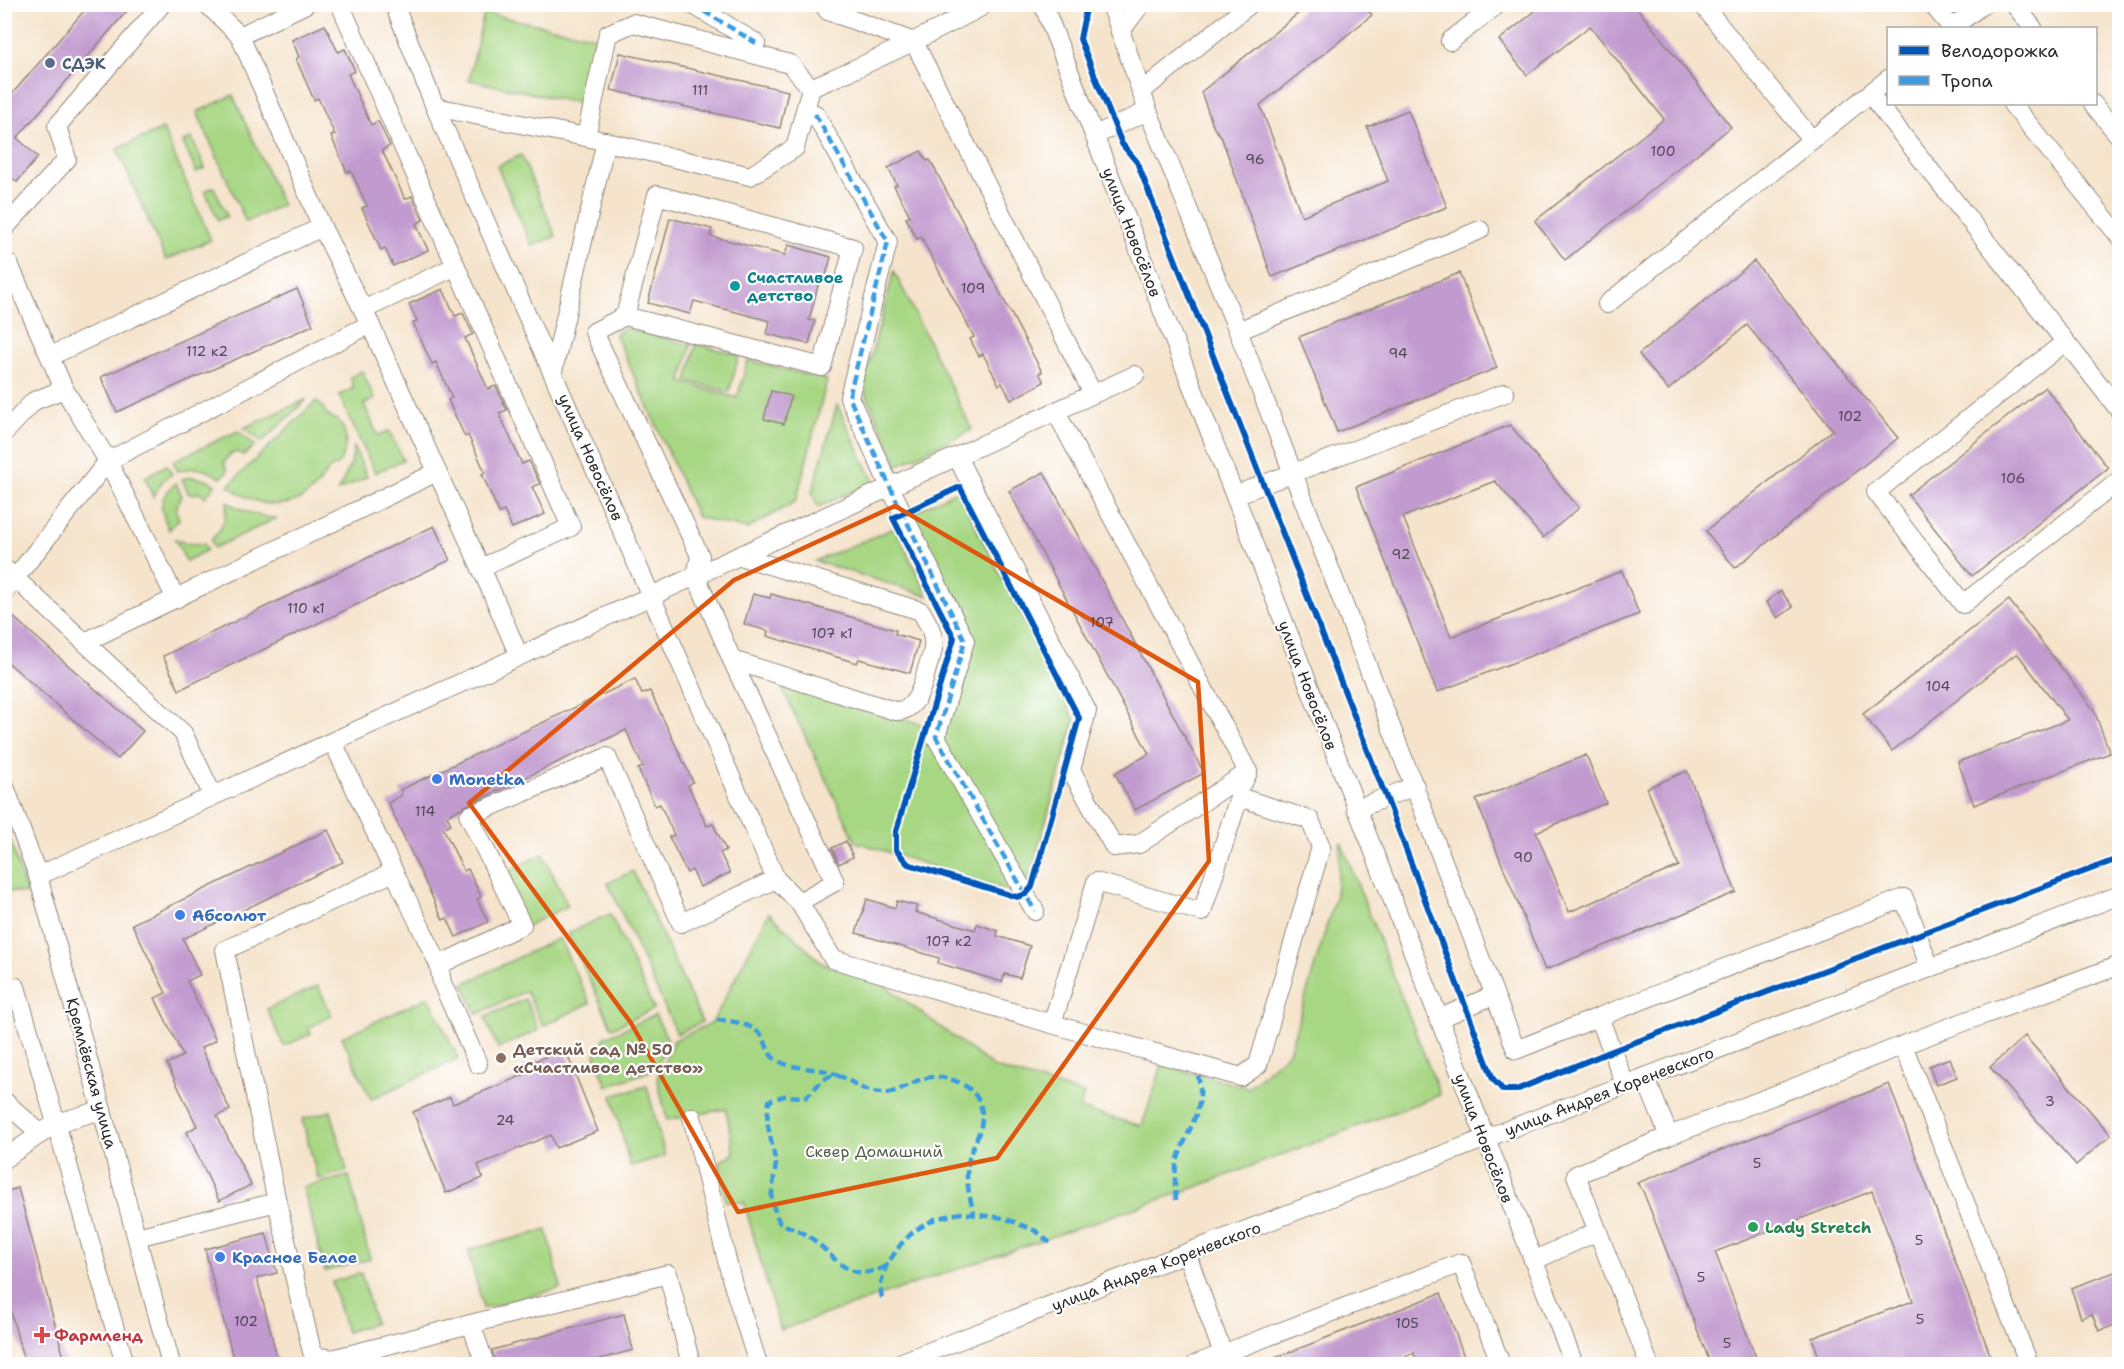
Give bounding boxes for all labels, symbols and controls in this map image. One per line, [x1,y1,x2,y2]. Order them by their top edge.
legend [1887,27,2097,105]
text: Велодорожка [1941,39,2059,63]
place label: СДЭК [62,53,106,74]
marker: СДЭК [43,56,57,70]
text: Тропа [1941,69,1993,93]
house number: 111 [692,81,708,99]
house number: 100 [1651,142,1675,160]
house number: 96 [1245,150,1265,168]
street label: улица Новосёлов [1097,165,1166,300]
place label: Счастливое детство [747,267,844,306]
marker: Счастливое детство [728,279,742,293]
house number: 109 [961,279,985,297]
house number: 112 к2 [186,342,228,360]
house number: 94 [1388,344,1408,362]
street label: улица Новосёлов [553,390,628,524]
house number: 102 [1838,407,1862,425]
house number: 106 [2001,469,2025,487]
house number: 92 [1392,545,1410,563]
house number: 110 к1 [287,599,325,617]
house number: 107 [1090,613,1114,631]
street label: улица Новосёлов [1273,618,1342,753]
house number: 107 к1 [811,624,853,642]
house number: 104 [1926,677,1951,695]
place label: Monetka [449,769,525,790]
marker: Monetka [430,772,444,786]
house number: 114 [415,802,435,820]
house number: 90 [1513,848,1533,866]
place label: Абсолют [192,905,267,926]
marker: Абсолют [173,908,187,922]
house number: 107 к2 [926,932,972,950]
street label: Кремлёвская улица [61,995,122,1151]
place label: Детский сад № 50 «Счастливое детство» [513,1039,703,1078]
street label: улица Андрея Кореневского [1501,1042,1717,1141]
marker: Детский сад № 50 «Счастливое детство» [494,1051,508,1065]
street label: улица Новосёлов [1449,1071,1518,1206]
house number: 3 [2045,1092,2055,1110]
house number: 24 [496,1111,515,1129]
park label: Сквер Домашний [805,1141,943,1162]
house number: 5 [1753,1154,1761,1172]
street label: улица Андрея Кореневского [1048,1217,1264,1316]
place label: Lady Stretch [1765,1217,1872,1238]
marker: Lady Stretch [1746,1220,1760,1234]
house number: 5 [1915,1231,1923,1249]
place label: Красное Белое [232,1247,358,1268]
marker: Красное Белое [213,1250,227,1264]
house number: 5 [1697,1268,1705,1286]
house number: 5 [1916,1310,1924,1328]
house number: 102 [234,1312,258,1330]
house number: 105 [1395,1314,1419,1332]
place label: Фармленд [54,1325,144,1346]
marker: Фармленд [35,1328,49,1342]
house number: 5 [1723,1334,1731,1352]

